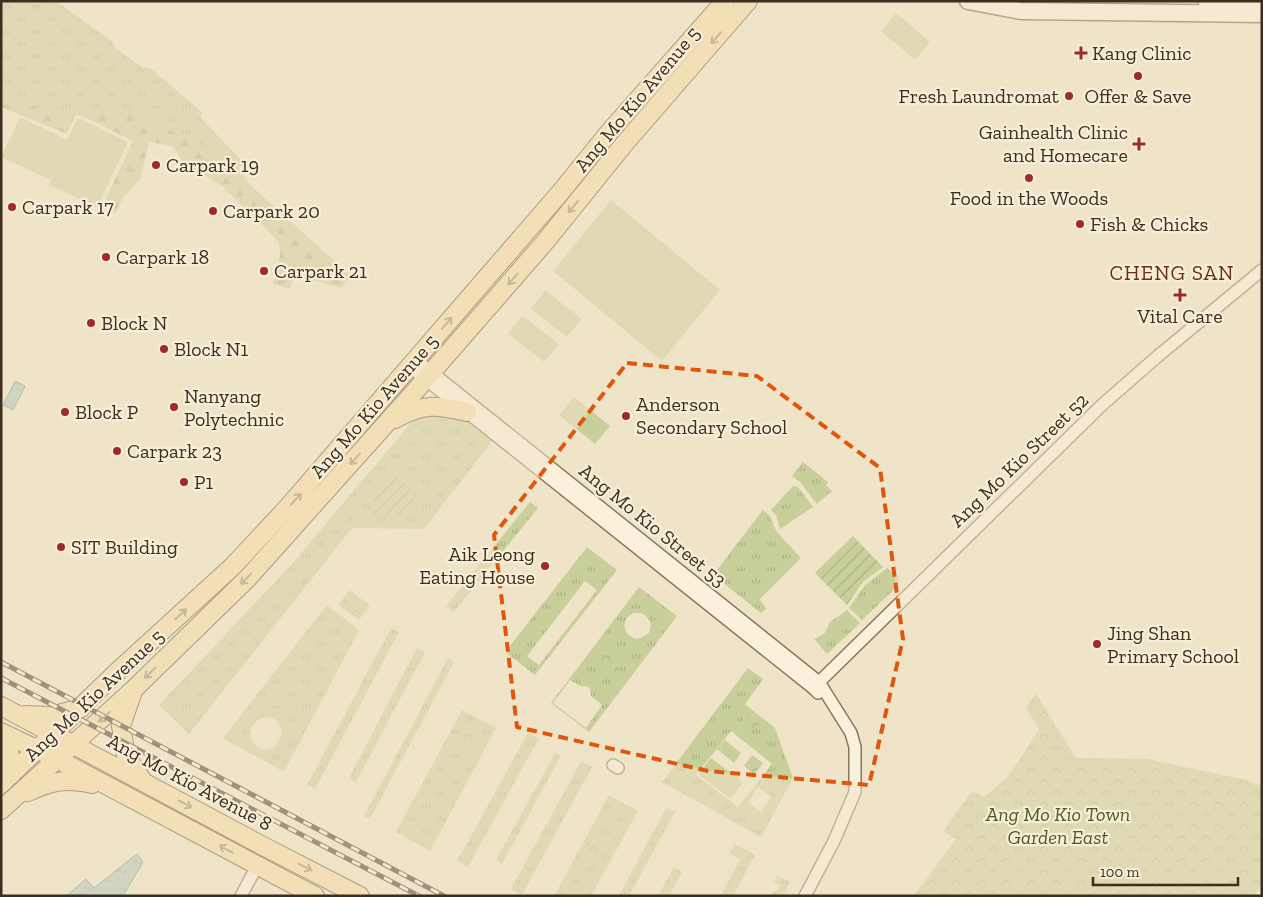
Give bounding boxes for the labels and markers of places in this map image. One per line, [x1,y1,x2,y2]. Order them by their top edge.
place label: Kang Clinic [1092,41,1192,65]
marker: Kang Clinic [1074,46,1088,60]
marker: Offer & Save [1132,70,1144,82]
place label: Fresh Laundromat [899,84,1060,108]
place label: Offer & Save [1084,84,1192,108]
marker: Fresh Laundromat [1063,90,1075,102]
place label: Gainhealth Clinic and Homecare [979,120,1128,167]
marker: Gainhealth Clinic and Homecare [1132,137,1146,151]
place label: Carpark 19 [166,153,259,177]
marker: Carpark 19 [150,159,162,171]
marker: Food in the Woods [1023,172,1035,184]
place label: Food in the Woods [950,186,1108,210]
place label: Carpark 17 [22,195,114,219]
place label: Carpark 20 [223,199,320,223]
marker: Carpark 17 [6,201,18,213]
marker: Carpark 20 [207,205,219,217]
place label: Fish & Chicks [1090,212,1208,236]
marker: Fish & Chicks [1074,218,1086,230]
place label: Carpark 18 [116,245,209,269]
marker: Carpark 18 [100,251,112,263]
place label: Carpark 21 [274,259,367,283]
marker: Carpark 21 [258,265,270,277]
marker: Vital Care [1173,288,1187,302]
place label: Vital Care [1136,304,1223,328]
place label: Block N [101,311,168,335]
marker: Block N [85,317,97,329]
place label: Block N1 [174,337,248,361]
marker: Block N1 [158,343,170,355]
place label: Nanyang Polytechnic [184,384,284,431]
place label: Anderson Secondary School [636,392,787,439]
place label: Block P [75,400,138,424]
marker: Nanyang Polytechnic [168,401,180,413]
marker: Block P [59,406,71,418]
marker: Anderson Secondary School [620,410,632,422]
place label: Carpark 23 [127,439,222,463]
marker: Carpark 23 [111,445,123,457]
place label: P1 [194,470,213,494]
marker: P1 [178,476,190,488]
place label: SIT Building [71,535,178,559]
marker: SIT Building [55,541,67,553]
place label: Aik Leong Eating House [419,542,535,589]
marker: Aik Leong Eating House [539,560,551,572]
place label: Jing Shan Primary School [1107,621,1239,668]
marker: Jing Shan Primary School [1091,638,1103,650]

